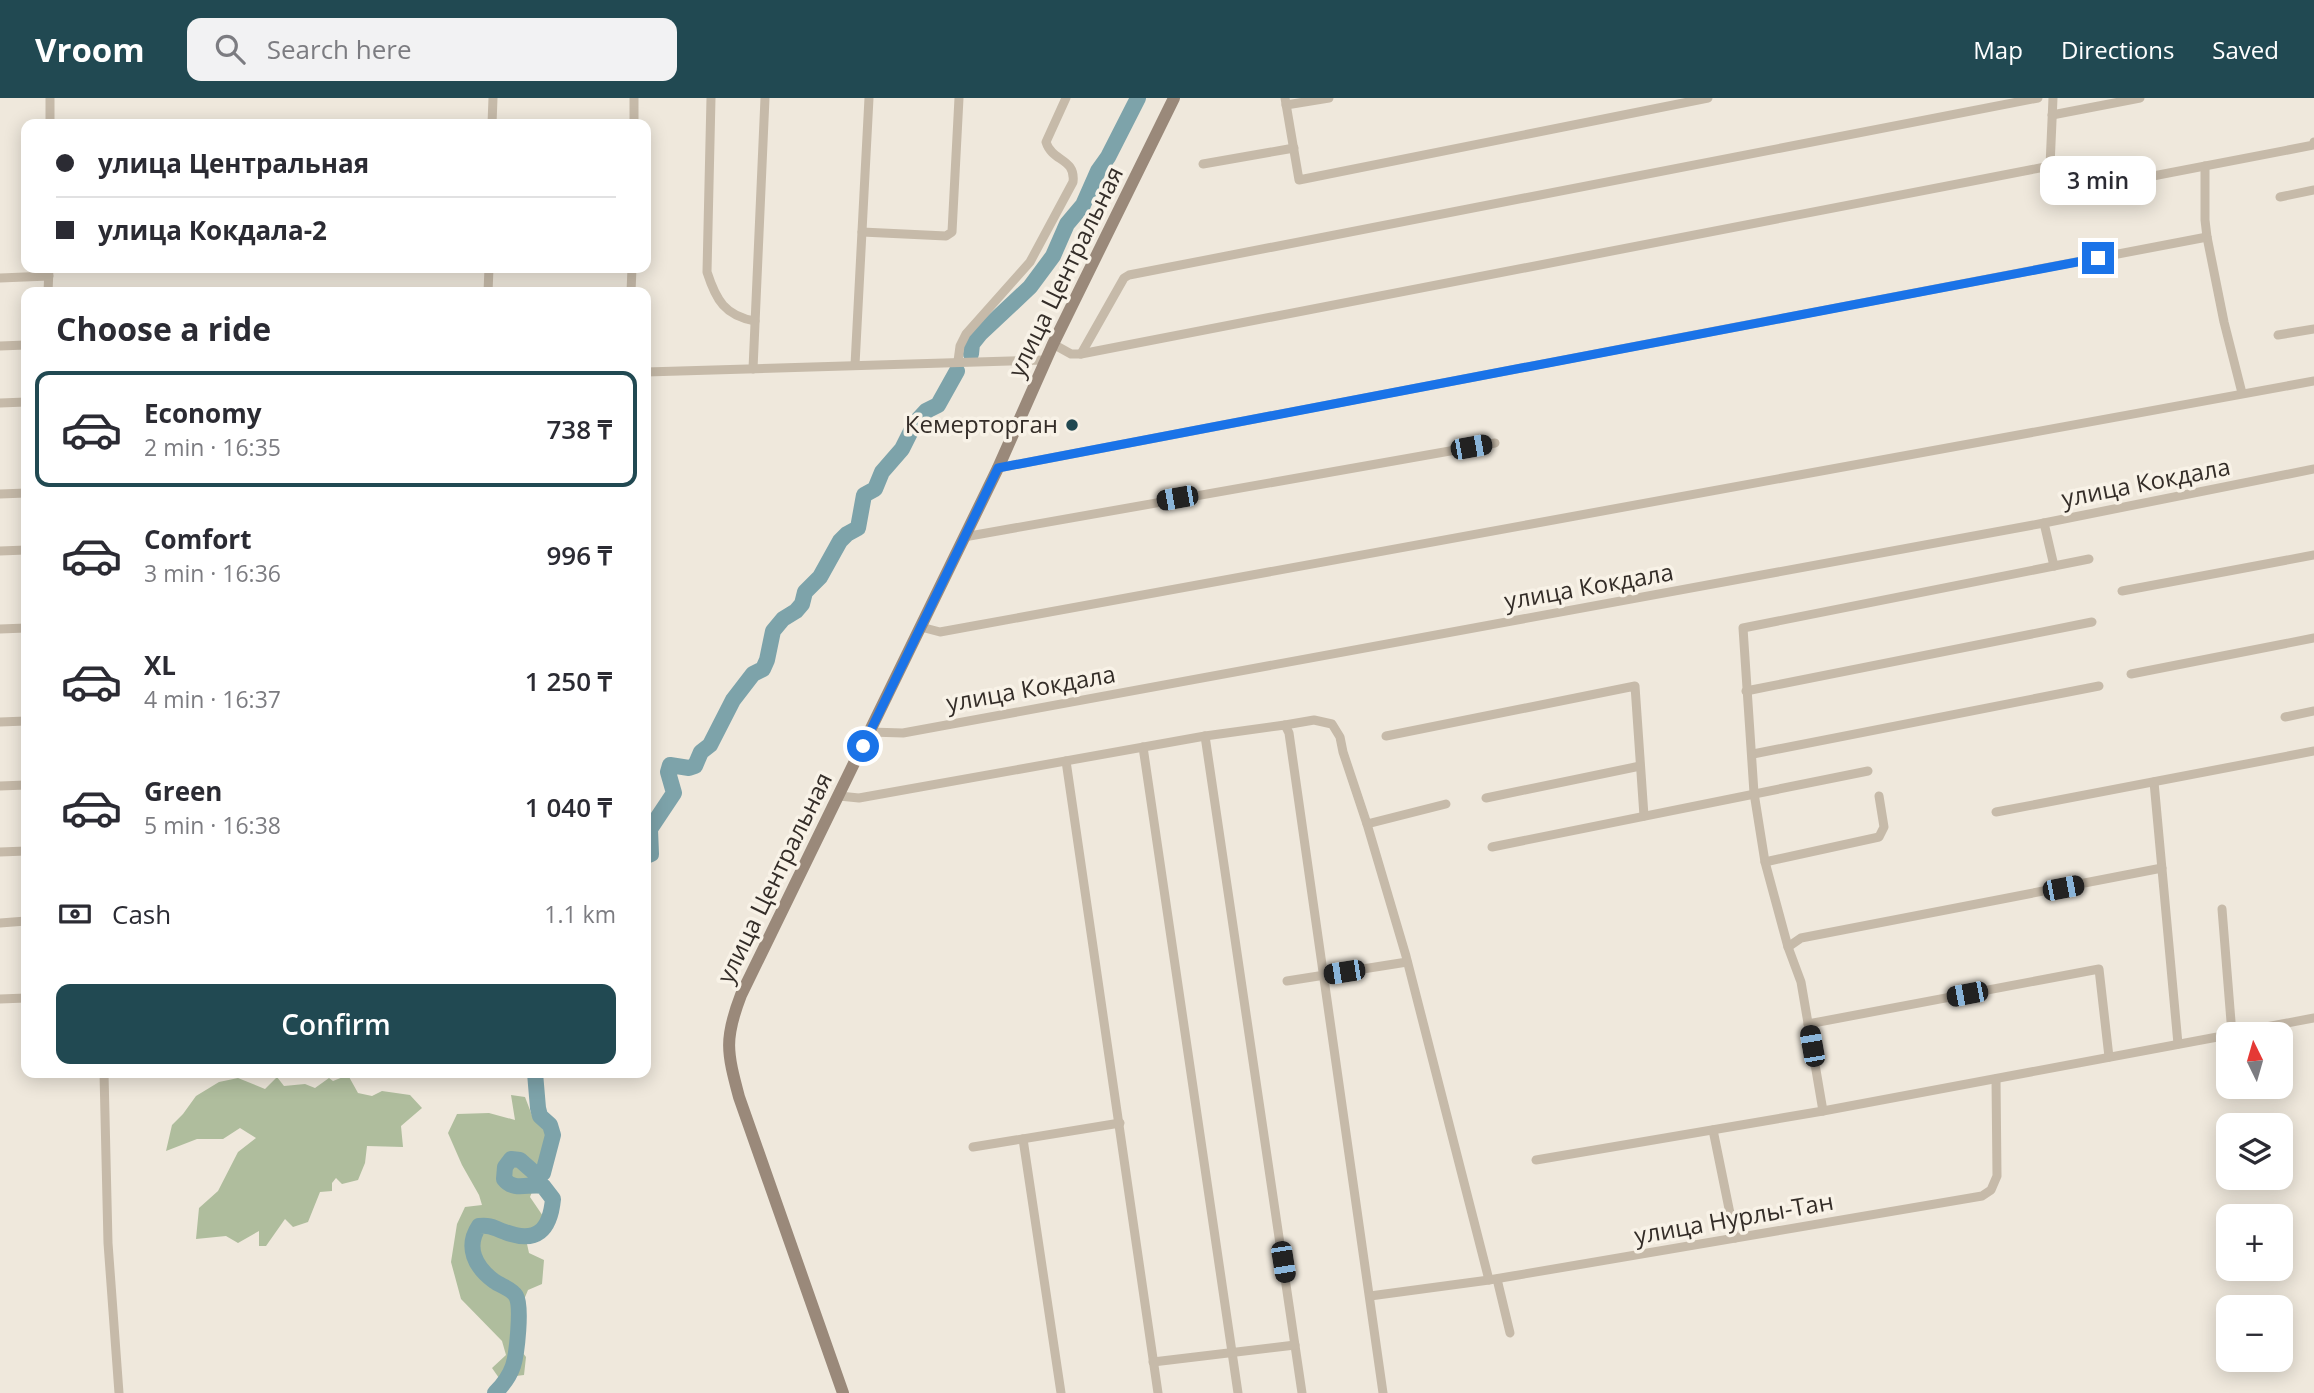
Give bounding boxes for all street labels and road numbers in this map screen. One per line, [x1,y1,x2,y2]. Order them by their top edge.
street label: улица Центральная [999,160,1130,382]
street label: улица Кокдала [2058,449,2233,514]
street label: улица Кокдала [1502,554,1676,617]
street label: улица Кокдала [944,656,1118,719]
street label: улица Центральная [708,766,839,988]
street label: улица Нурлы-Тан [1632,1184,1836,1251]

